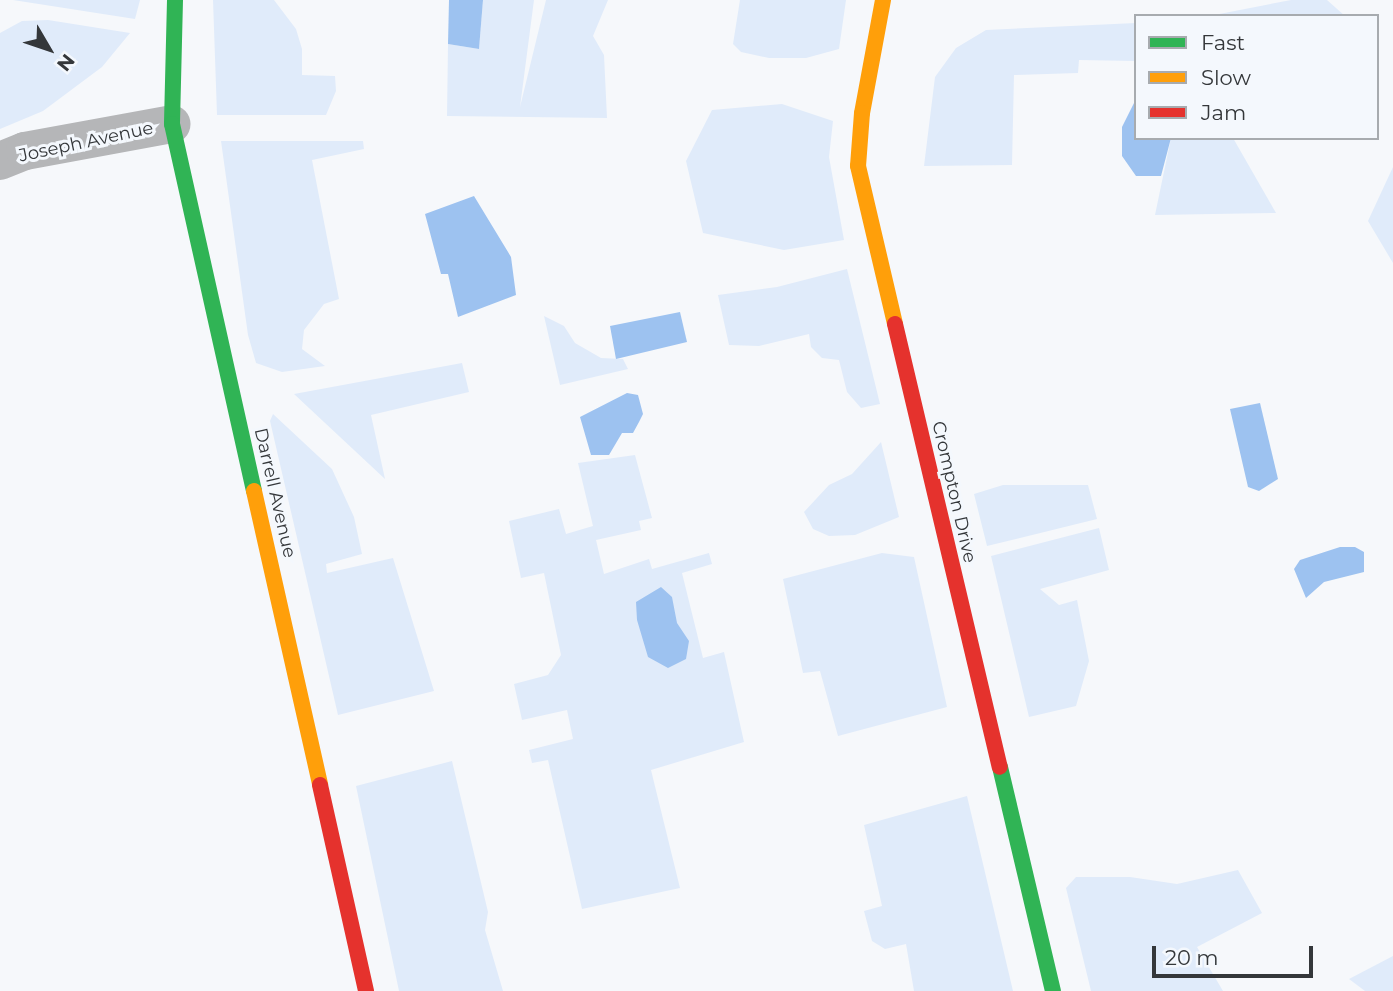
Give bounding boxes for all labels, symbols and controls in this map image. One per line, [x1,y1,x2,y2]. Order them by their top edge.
north arrow [14,14,84,84]
legend [1134,14,1379,140]
text: Fast [1201,30,1245,55]
text: N [52,49,79,76]
text: Slow [1201,65,1251,90]
text: Jam [1201,100,1246,125]
street label: Joseph Avenue [17,117,155,167]
street label: Crompton Drive [927,419,981,565]
street label: Darrell Avenue [250,426,300,560]
scale bar [1155,932,1316,976]
text: 20 m [1165,945,1219,970]

